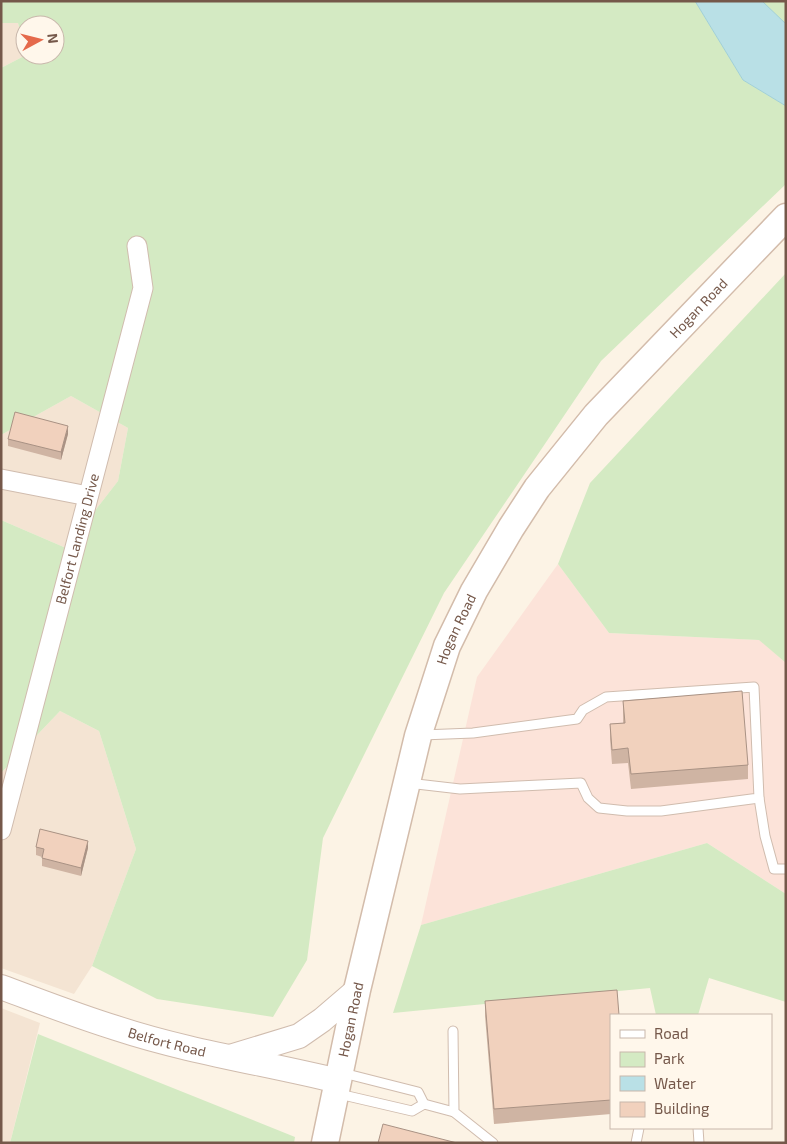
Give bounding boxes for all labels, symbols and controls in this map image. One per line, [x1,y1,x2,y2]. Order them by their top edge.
north arrow [15,15,65,65]
text: N [44,32,62,44]
street label: Hogan Road [666,274,731,341]
street label: Belfort Landing Drive [52,471,102,606]
street label: Hogan Road [433,591,479,667]
street label: Hogan Road [334,980,367,1059]
legend [610,1014,772,1129]
street label: Belfort Road [126,1023,208,1060]
text: Road [654,1024,689,1042]
text: Park [654,1049,685,1067]
text: Water [654,1074,696,1092]
text: Building [654,1099,710,1117]

